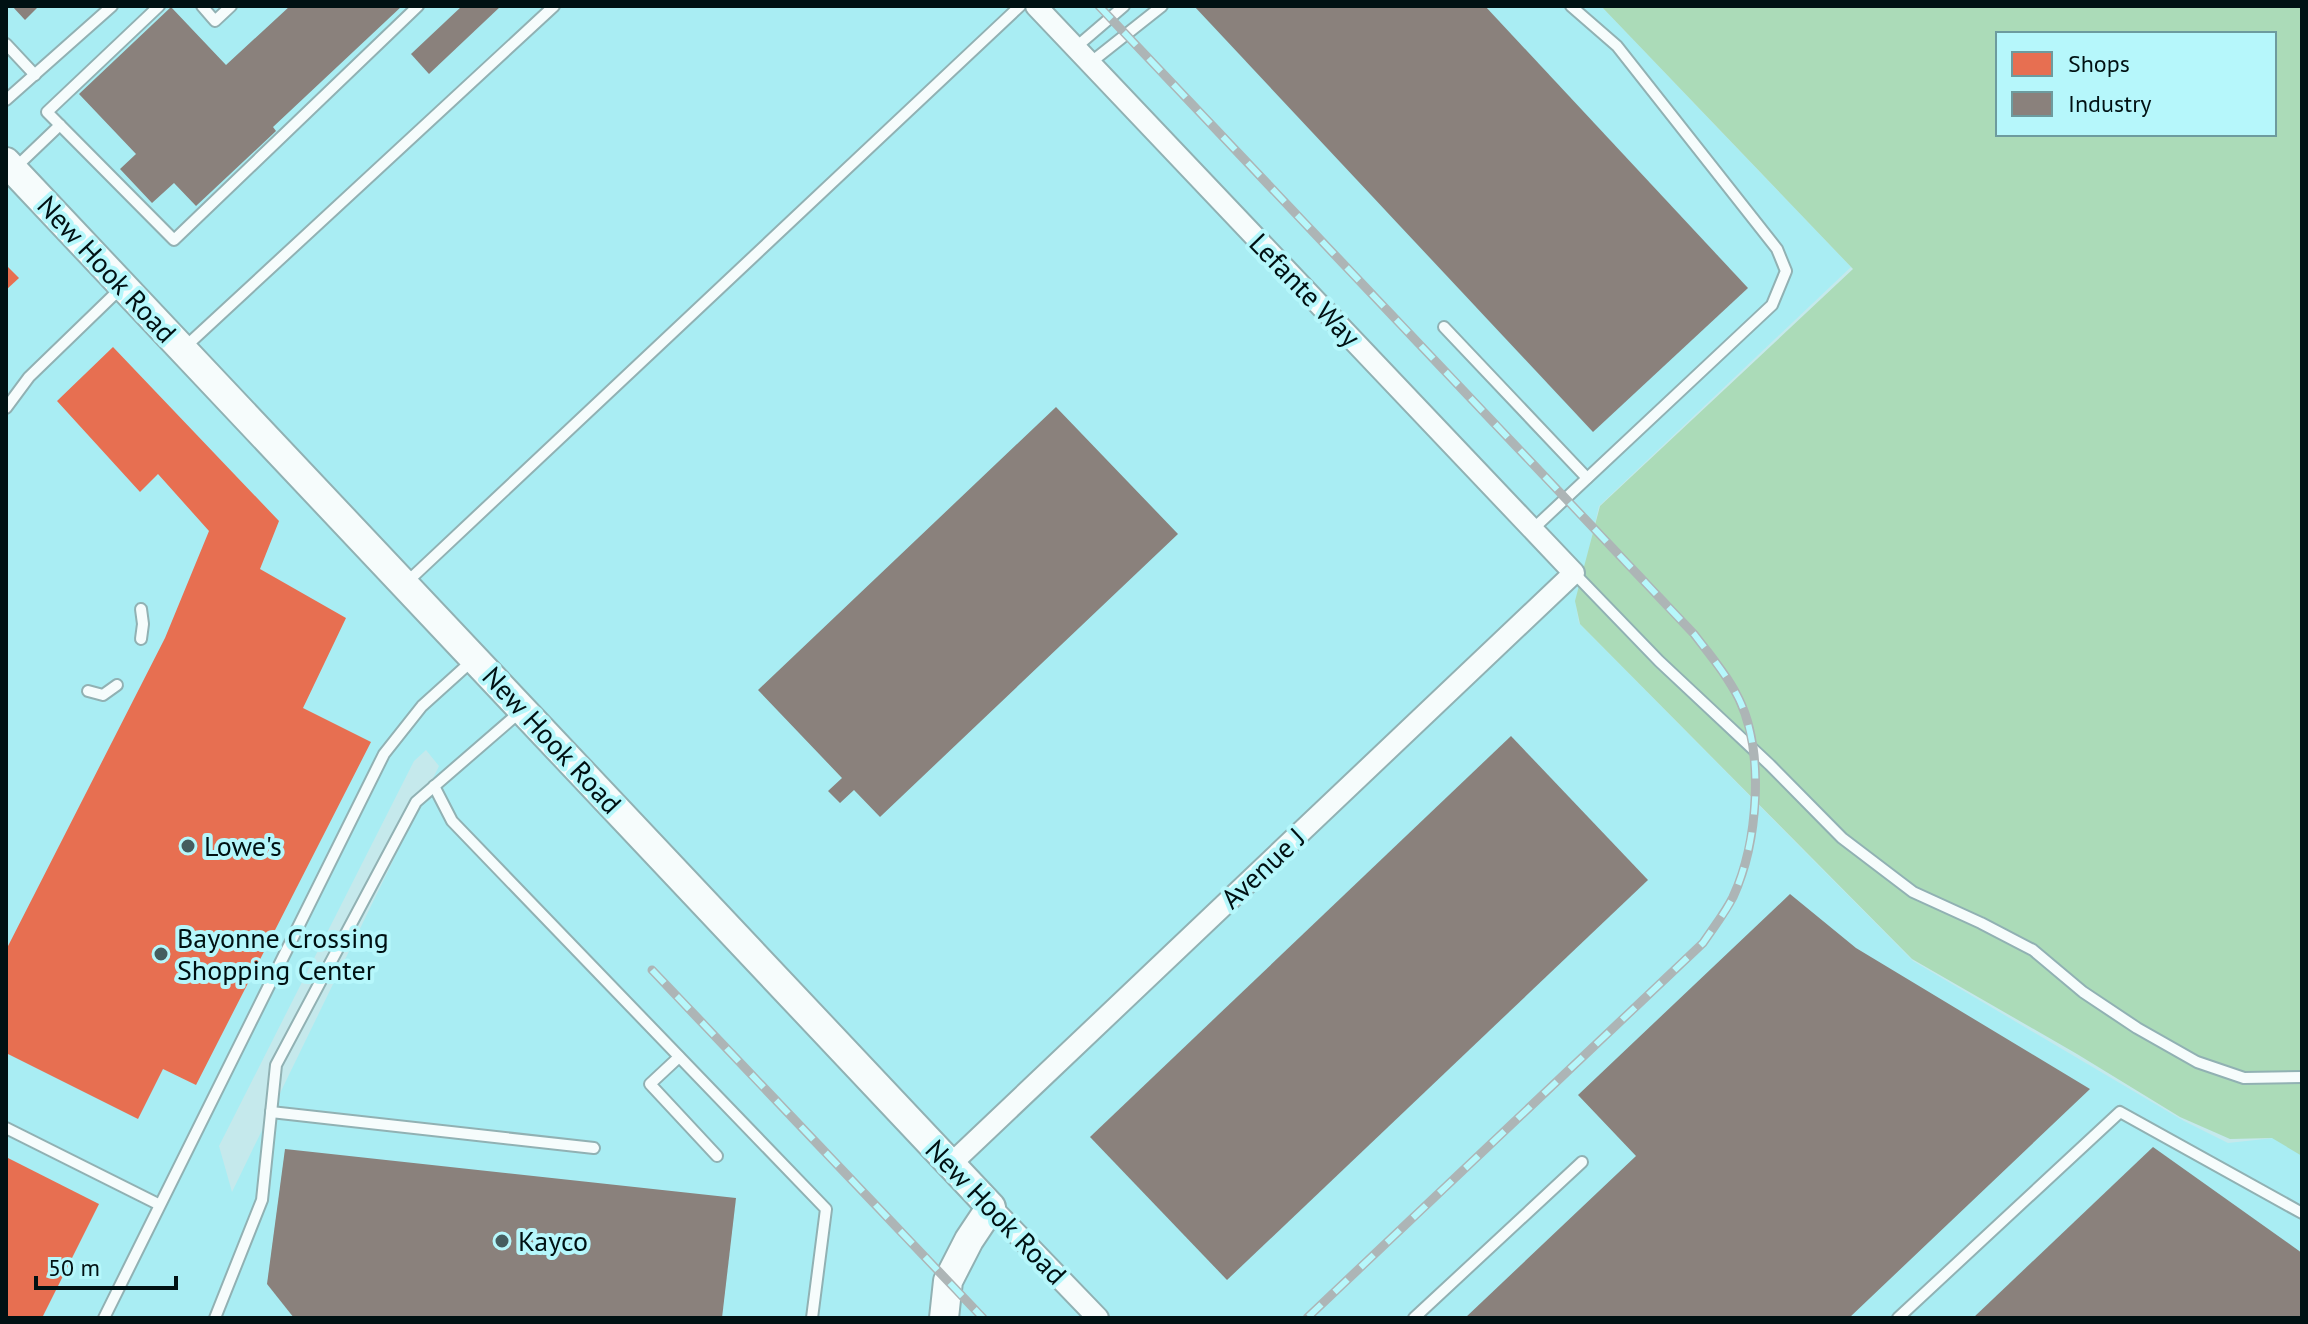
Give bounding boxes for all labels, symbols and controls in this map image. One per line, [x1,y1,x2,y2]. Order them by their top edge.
legend [1996,32,2276,136]
text: Shops [2068,48,2130,79]
text: Industry [2068,88,2152,119]
street label: New Hook Road [30,187,185,350]
street label: Lefante Way [1242,225,1369,354]
street label: New Hook Road [475,658,630,821]
street label: Avenue J [1212,819,1313,916]
place label: Lowe's [204,827,282,864]
marker: Lowe's [179,837,197,855]
place label: Bayonne Crossing Shopping Center [177,919,389,988]
marker: Bayonne Crossing Shopping Center [152,945,170,963]
street label: New Hook Road [918,1131,1075,1292]
place label: Kayco [518,1222,588,1259]
marker: Kayco [493,1232,511,1250]
scale bar [36,1240,176,1290]
text: 50 m [48,1252,100,1283]

